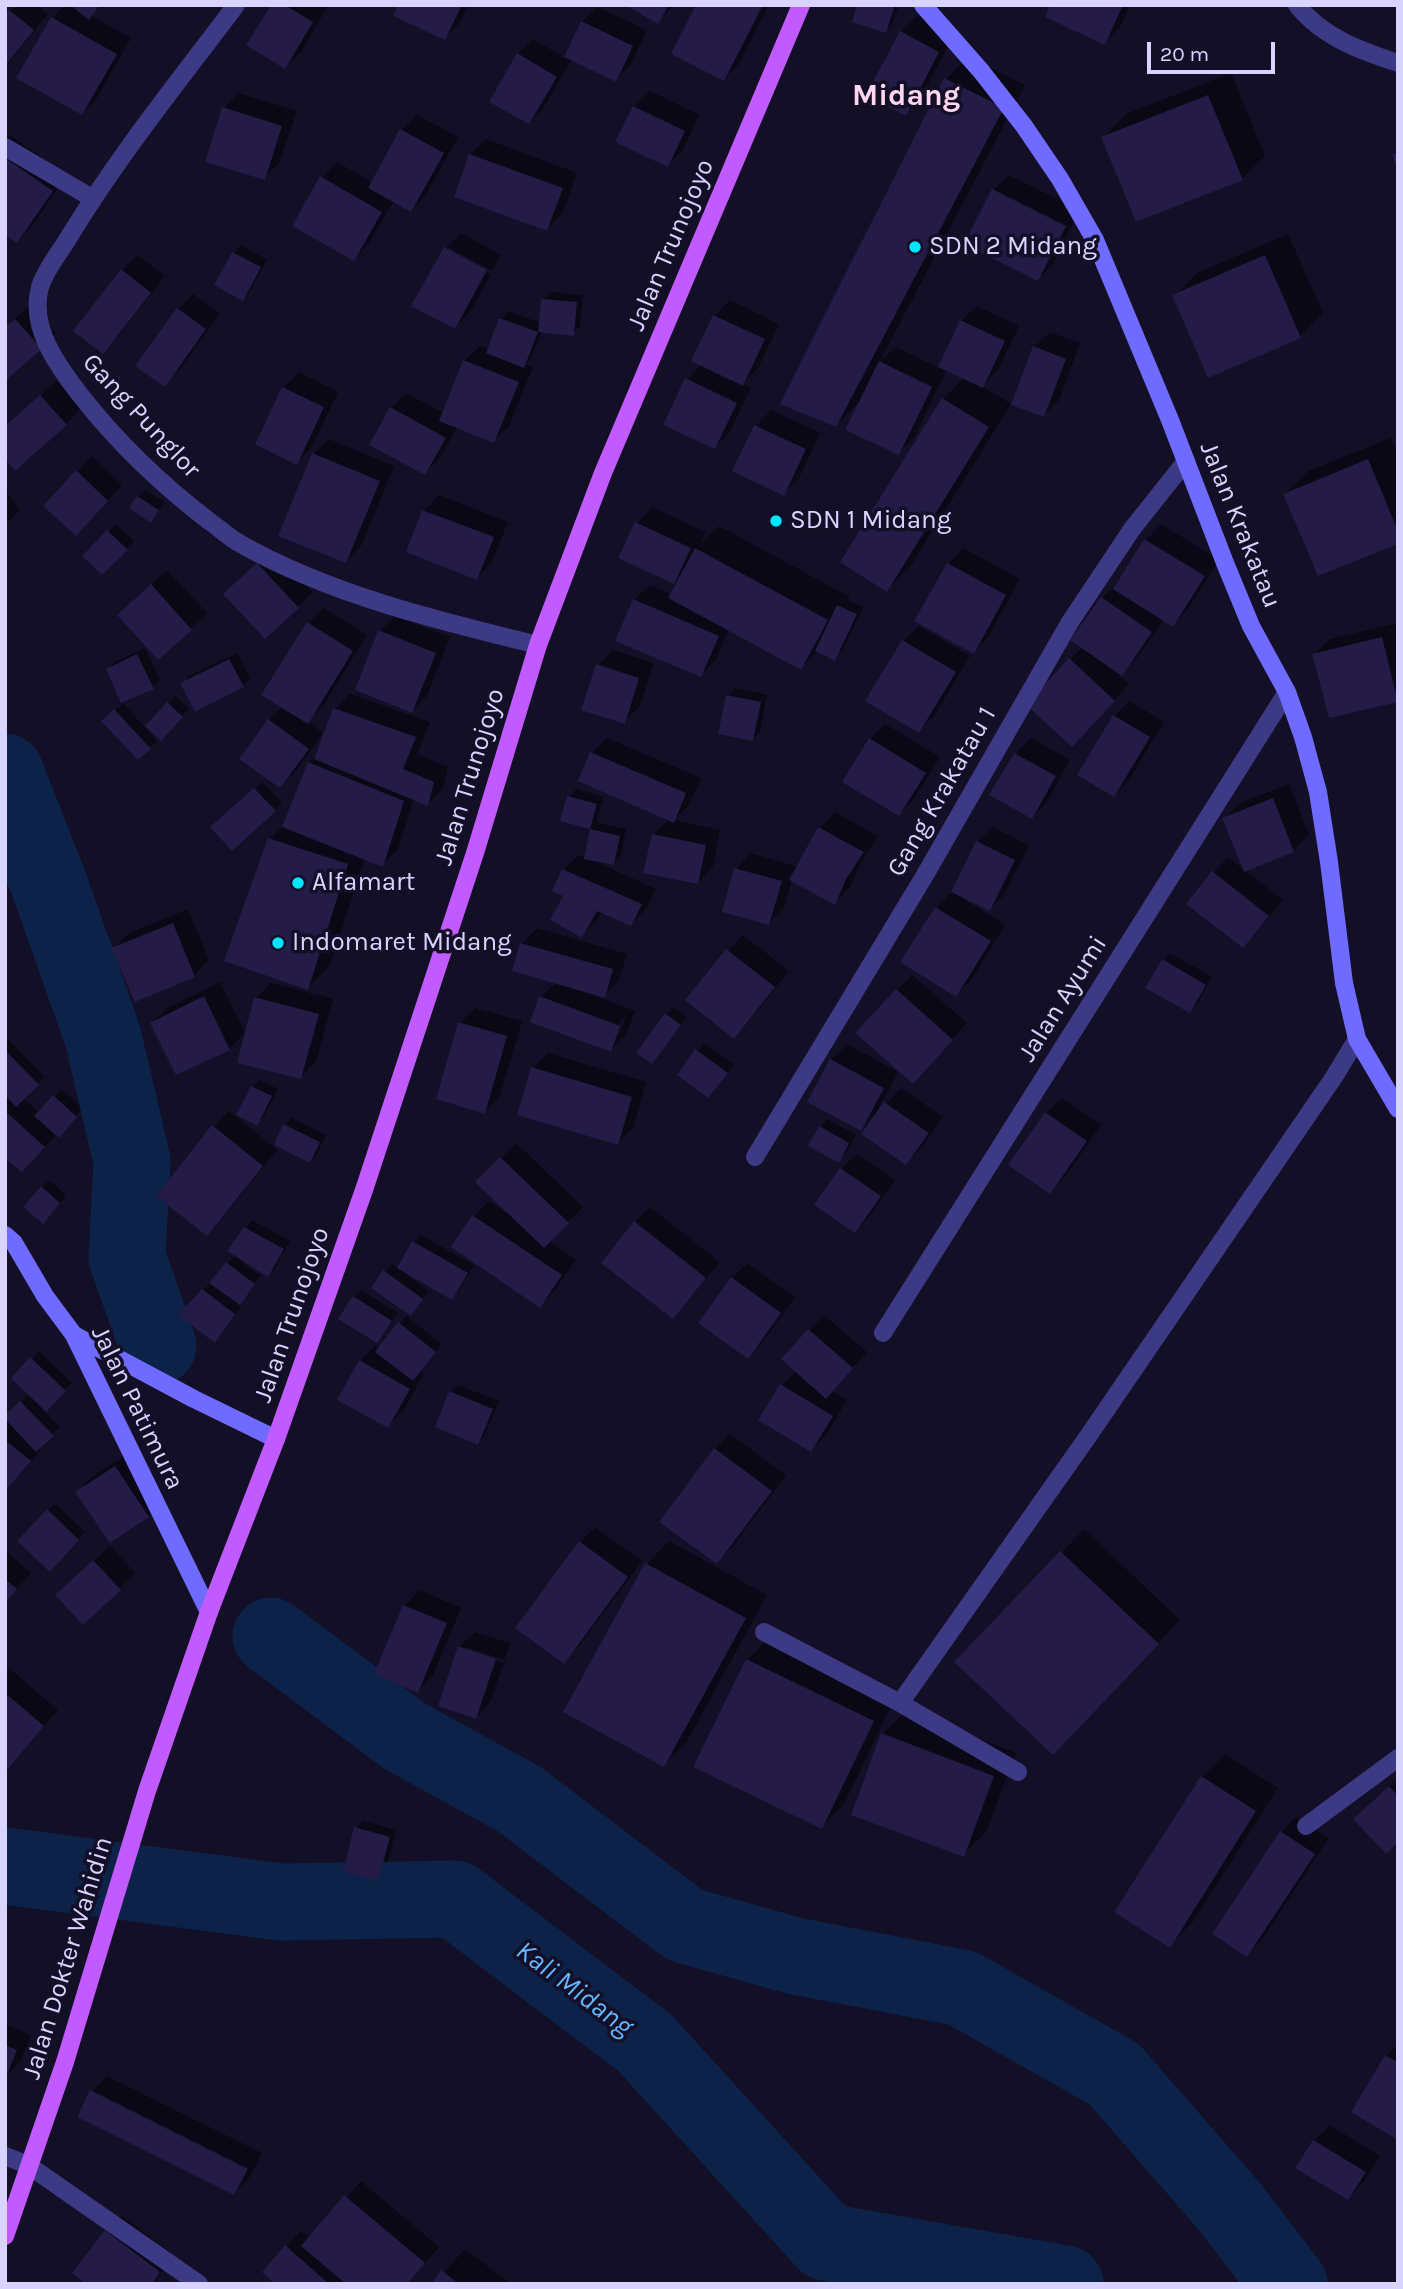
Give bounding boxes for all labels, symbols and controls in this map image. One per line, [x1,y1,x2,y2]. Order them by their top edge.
scale bar [1151,28,1279,72]
text: 20 m [1160,42,1209,66]
district label: Midang [852,78,960,114]
street label: Jalan Trunojoyo [621,155,721,335]
place label: SDN 2 Midang [929,231,1097,263]
marker: SDN 2 Midang [907,239,923,255]
street label: Gang Punglor [75,347,207,485]
street label: Jalan Krakatau [1192,437,1288,613]
place label: SDN 1 Midang [790,505,951,537]
marker: SDN 1 Midang [768,513,784,529]
street label: Jalan Trunojoyo [428,685,512,869]
street label: Gang Krakatau 1 [881,702,1003,882]
place label: Alfamart [312,867,415,899]
marker: Alfamart [290,875,306,891]
place label: Indomaret Midang [292,927,512,959]
street label: Jalan Ayumi [1012,930,1114,1068]
marker: Indomaret Midang [270,935,286,951]
street label: Jalan Trunojoyo [247,1223,337,1407]
street label: Jalan Patimura [84,1321,190,1495]
street label: Jalan Dokter Wahidin [16,1833,120,2083]
water label: Kali Midang [509,1934,639,2044]

